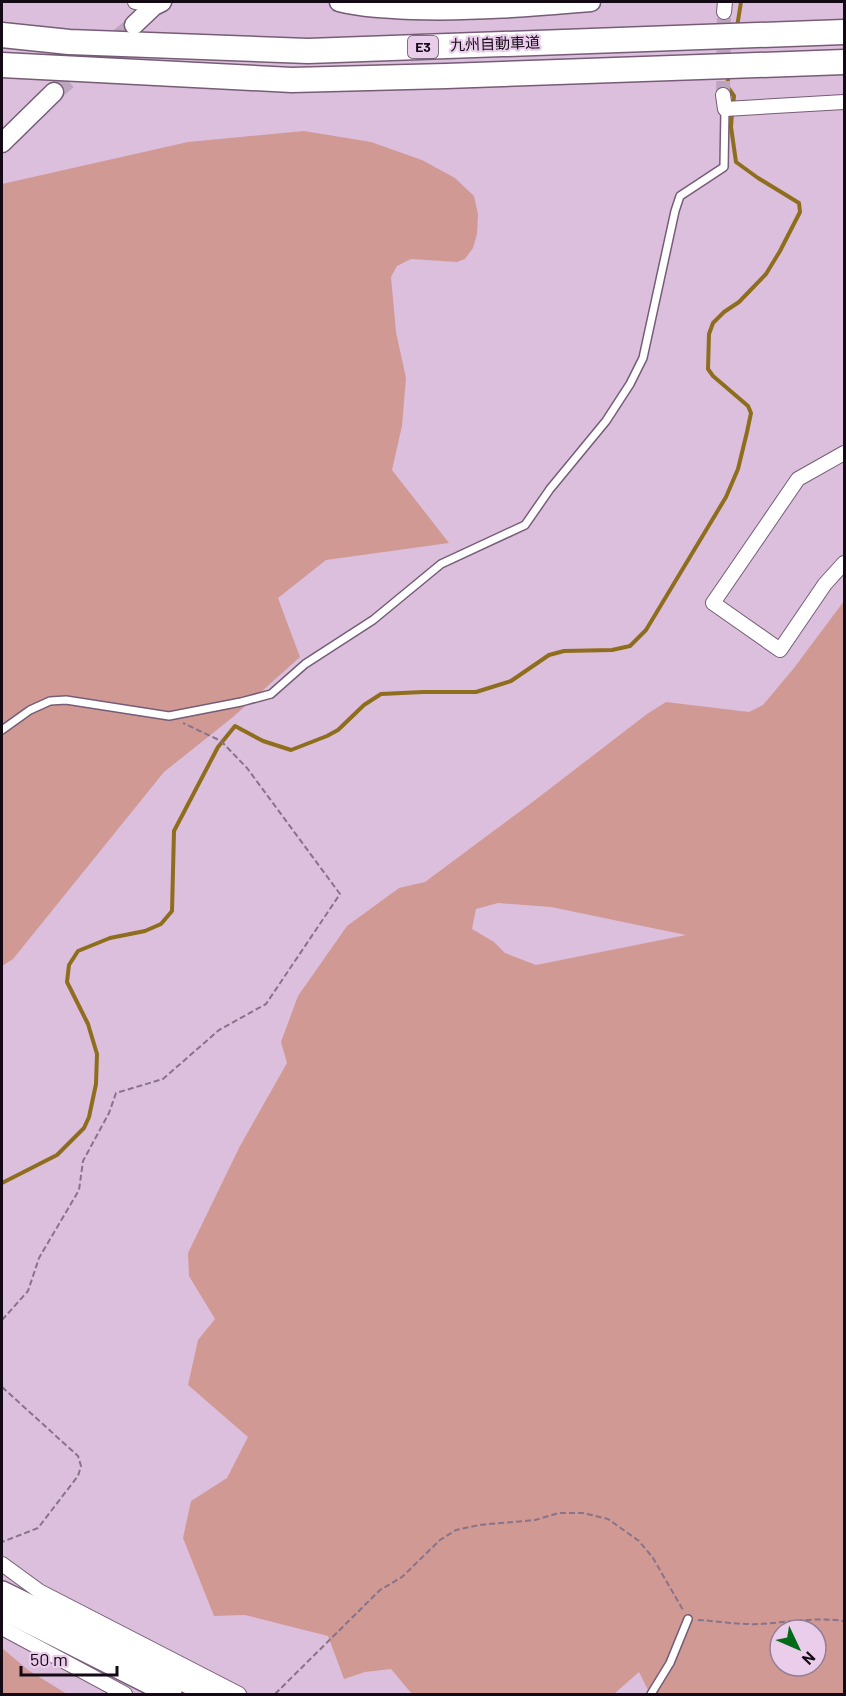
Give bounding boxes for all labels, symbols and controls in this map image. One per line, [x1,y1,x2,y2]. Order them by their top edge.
street label: 九州自動車道 [450,32,540,54]
road number: E3 [408,36,438,58]
north arrow [768,1618,828,1678]
scale bar [21,1639,117,1677]
text: 50 m [30,1648,68,1670]
text: N [799,1648,820,1669]

